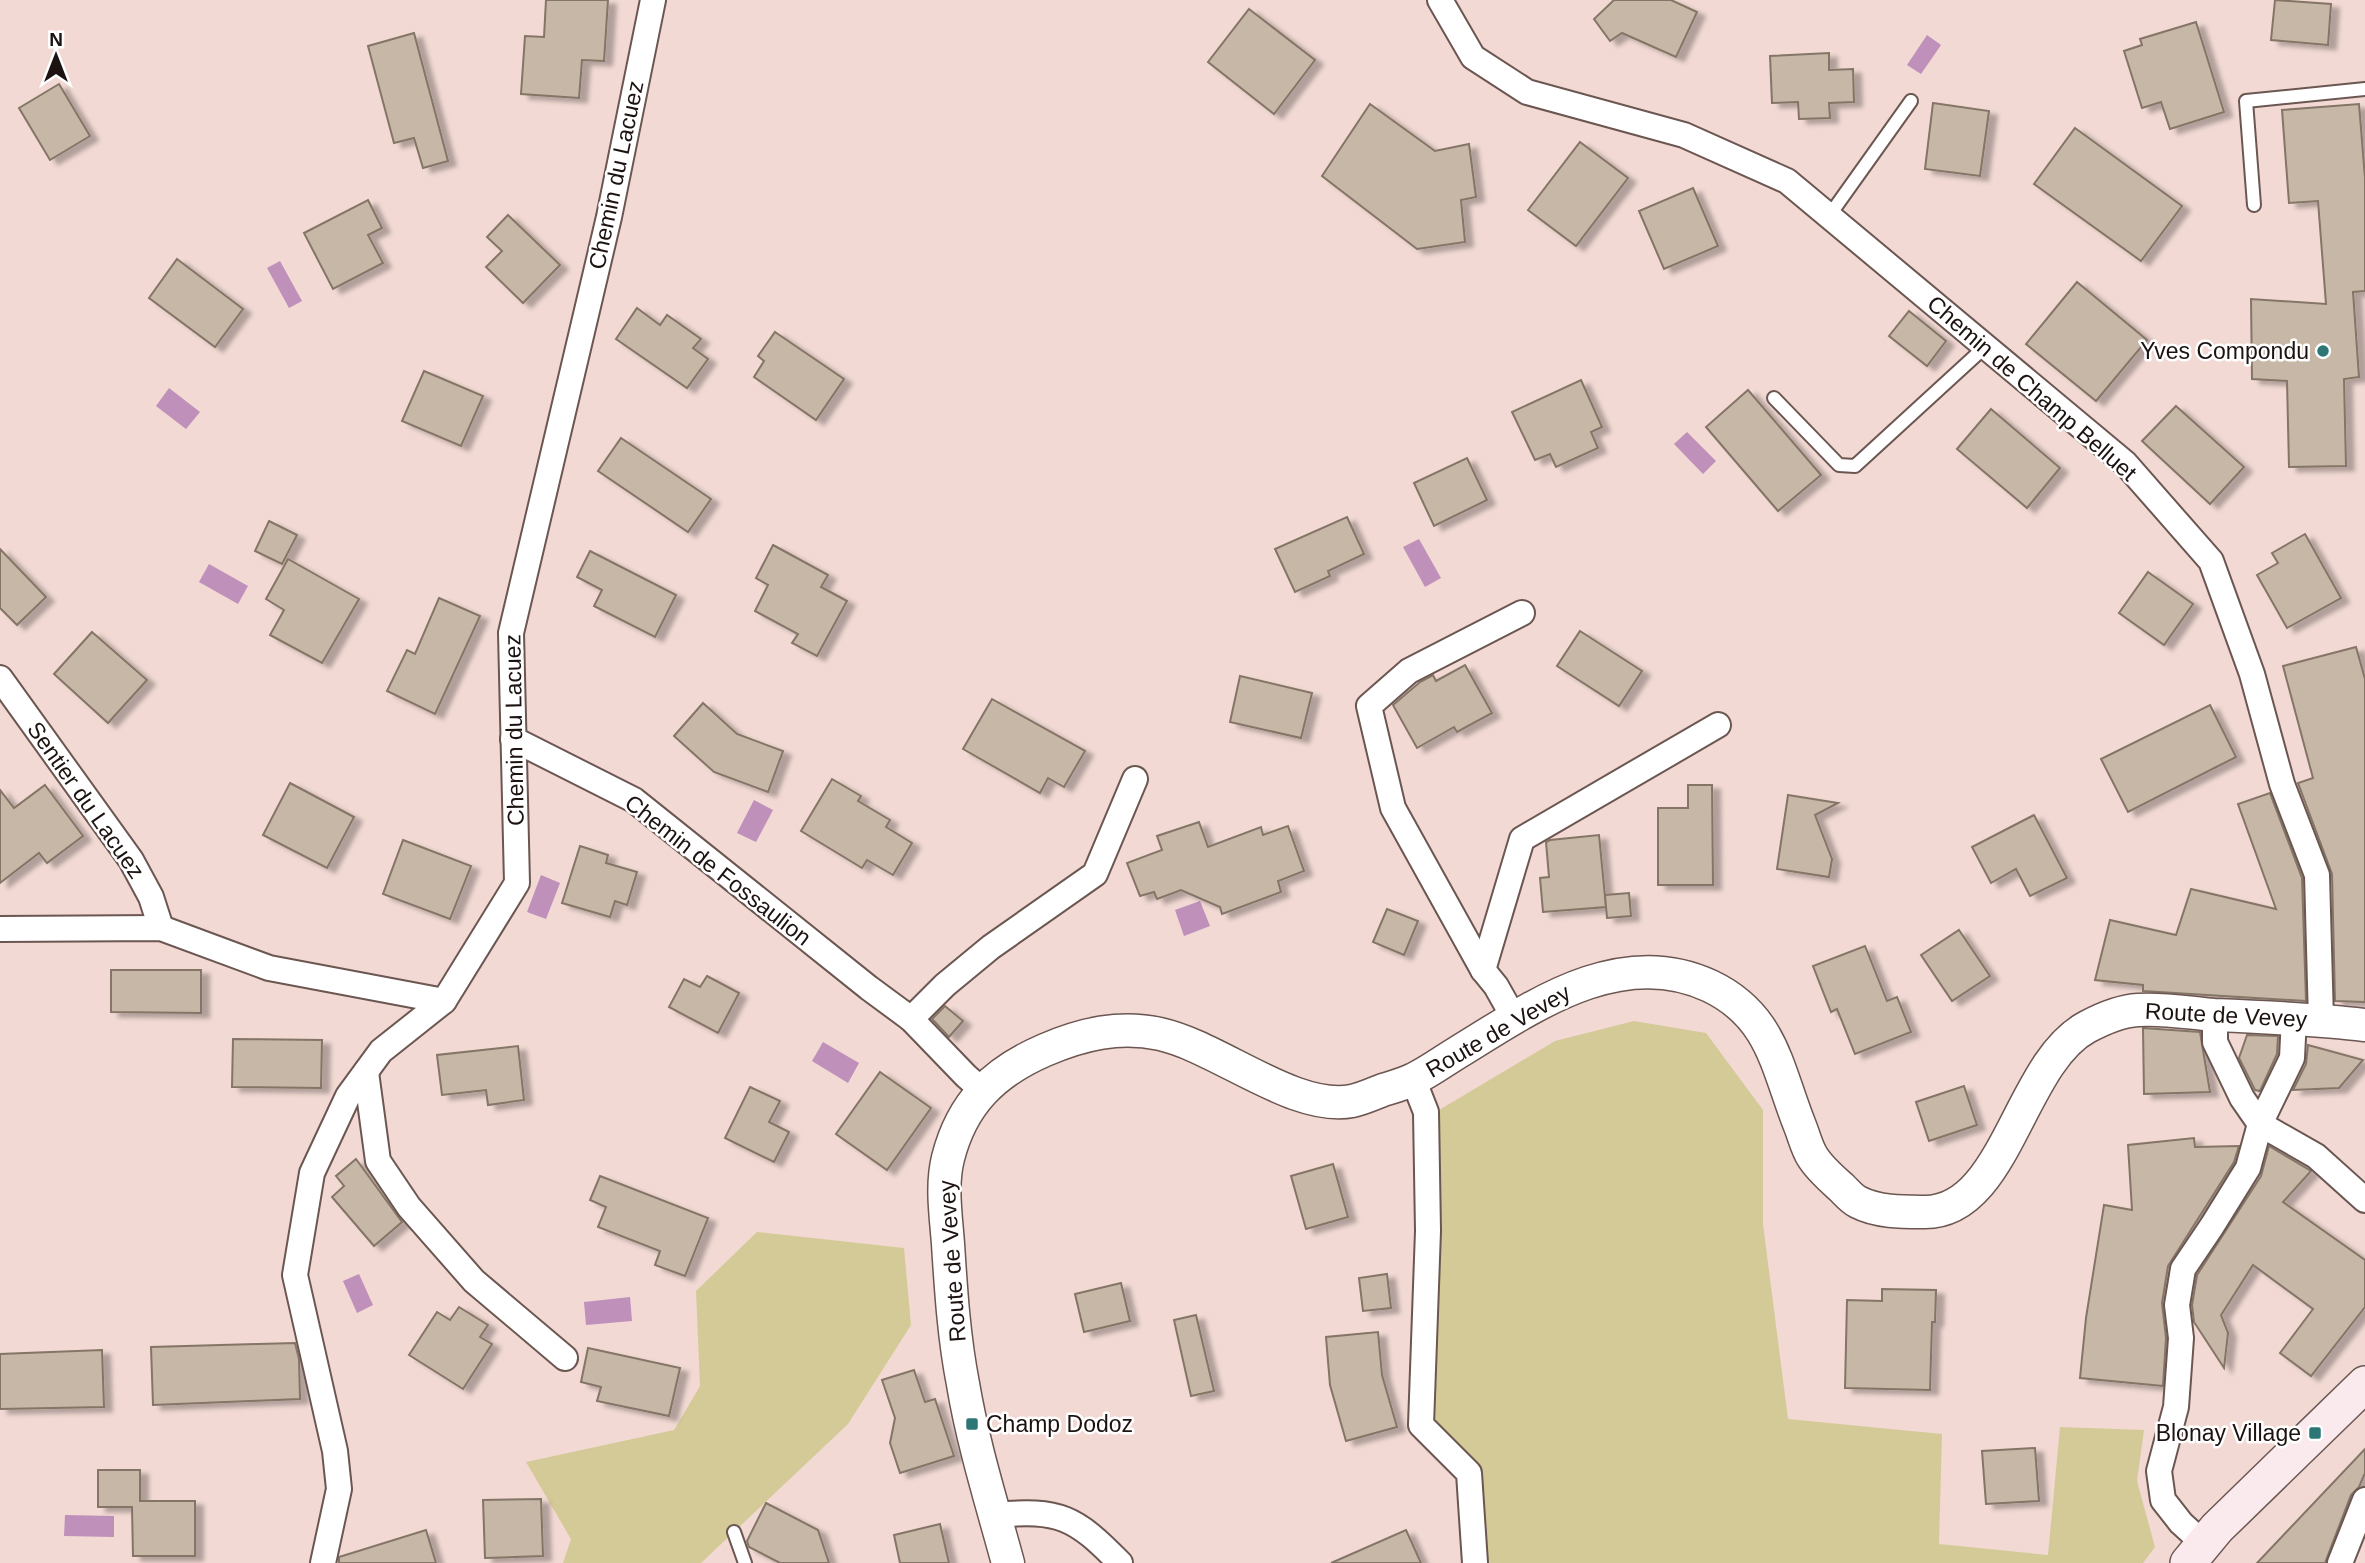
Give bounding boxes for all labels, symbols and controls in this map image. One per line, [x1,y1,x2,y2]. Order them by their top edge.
north arrow [21,21,91,91]
text: N [49,29,63,50]
street label: Chemin du Lacuez [583,78,649,272]
street label: Chemin de Champ Belluet [1922,290,2142,486]
place label: Yves Compondu [2140,338,2309,364]
marker: Yves Compondu [2315,343,2331,359]
street label: Chemin du Lacuez [499,634,529,826]
street label: Sentier du Lacuez [22,717,150,883]
street label: Chemin de Fossaulion [620,789,816,951]
street label: Route de Vevey [1421,979,1575,1083]
street label: Route de Vevey [2144,998,2308,1032]
street label: Route de Vevey [933,1179,971,1343]
place label: Champ Dodoz [986,1411,1133,1437]
marker: Champ Dodoz [964,1416,980,1432]
place label: Blonay Village [2156,1420,2301,1446]
marker: Blonay Village [2307,1425,2323,1441]

